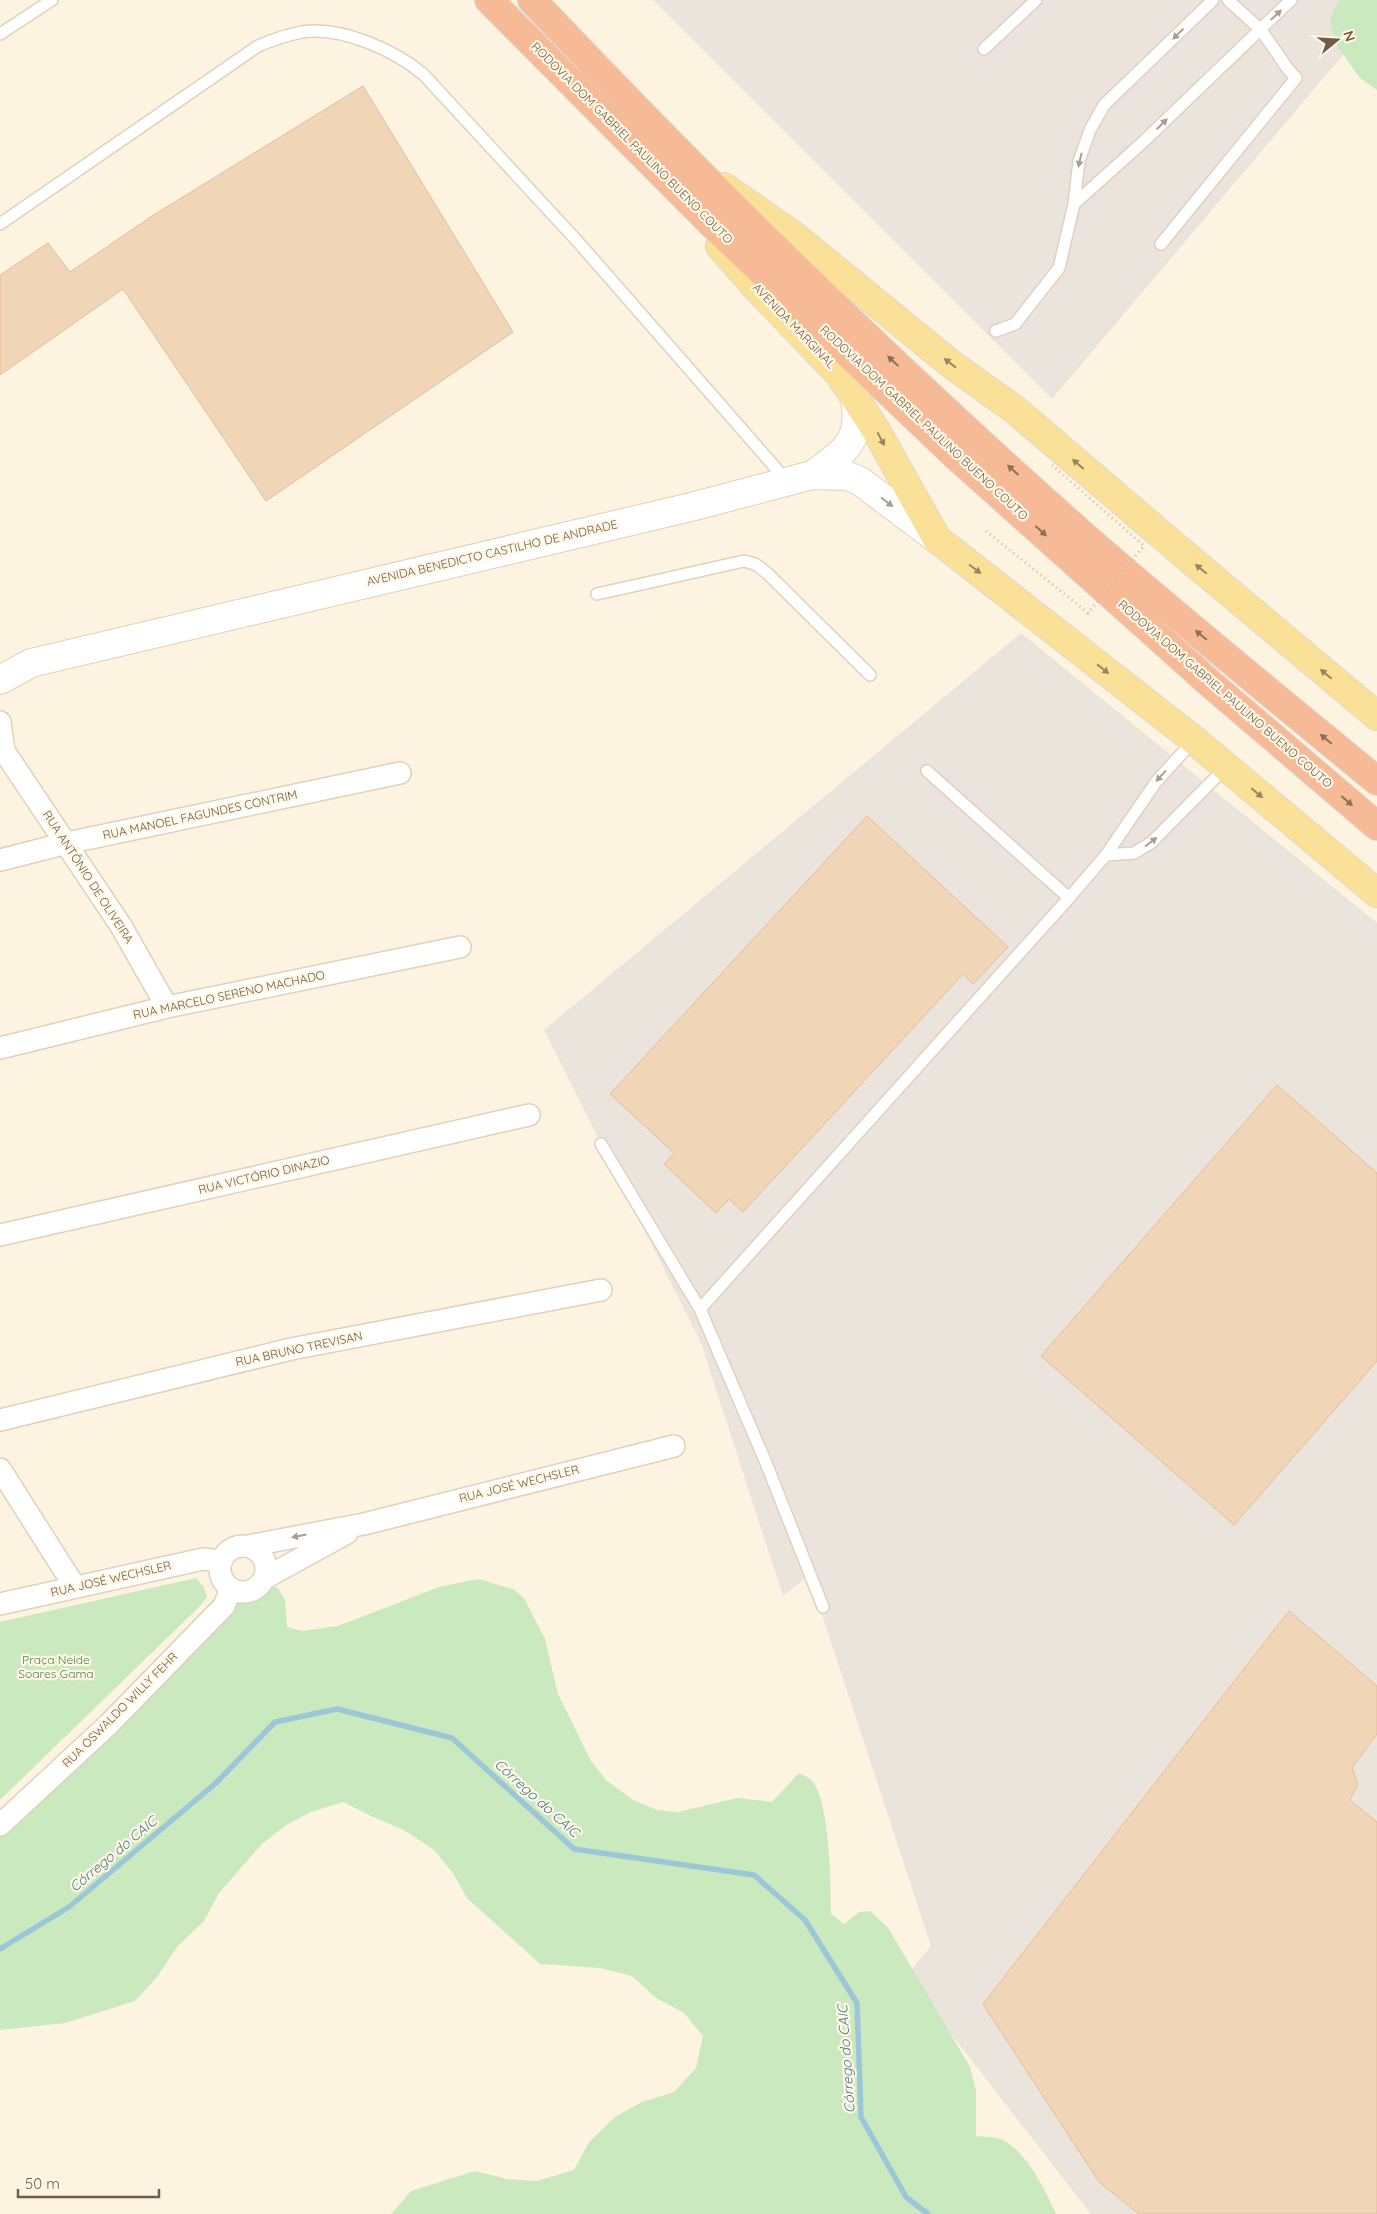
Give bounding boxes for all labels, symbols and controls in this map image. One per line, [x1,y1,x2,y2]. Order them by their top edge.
one-way arrow [1270,9,1282,21]
north arrow [1312,15,1362,65]
one-way arrow [1172,28,1184,40]
text: N [1339,28,1360,44]
street label: RODOVIA DOM GABRIEL PAULINO BUENO COUTO [528,39,736,247]
one-way arrow [1156,118,1168,130]
one-way arrow [1076,153,1084,168]
street label: AVENIDA MARGINAL [750,280,839,372]
street label: RODOVIA DOM GABRIEL PAULINO BUENO COUTO [817,322,1031,523]
one-way arrow [887,355,899,367]
one-way arrow [943,358,957,368]
one-way arrow [877,432,885,446]
one-way arrow [1071,458,1084,469]
one-way arrow [1007,465,1020,476]
one-way arrow [880,497,894,507]
street label: AVENIDA BENEDICTO CASTILHO DE ANDRADE [365,516,619,589]
one-way arrow [1035,525,1047,537]
one-way arrow [968,564,981,575]
one-way arrow [1195,564,1208,575]
street label: RODOVIA DOM GABRIEL PAULINO BUENO COUTO [1115,596,1335,791]
one-way arrow [1195,630,1207,641]
one-way arrow [1096,664,1109,675]
one-way arrow [1319,668,1332,679]
one-way arrow [1320,734,1333,745]
one-way arrow [1155,770,1167,782]
street label: RUA MANOEL FAGUNDES CONTRIM [101,787,299,843]
one-way arrow [1250,788,1263,799]
one-way arrow [1340,795,1353,806]
street label: RUA ANTÔNIO DE OLIVEIRA [40,807,137,946]
one-way arrow [1144,837,1158,847]
street label: RUA MARCELO SERENO MACHADO [132,967,326,1022]
street label: RUA VICTÓRIO DINAZIO [197,1152,331,1197]
street label: RUA BRUNO TREVISAN [234,1328,364,1369]
street label: RUA JOSÉ WECHSLER [457,1461,580,1506]
one-way arrow [291,1533,307,1541]
street label: RUA JOSÉ WECHSLER [49,1557,173,1600]
street label: RUA OSWALDO WILLY FEHR [59,1649,180,1770]
park label: Praça Neide Soares Gama [18,1652,94,1681]
water label: Córrego do CAIC [491,1755,585,1842]
water label: Córrego do CAIC [66,1811,162,1896]
water label: Córrego do CAIC [833,2003,859,2114]
scale bar [18,2166,159,2198]
text: 50 m [25,2174,60,2193]

